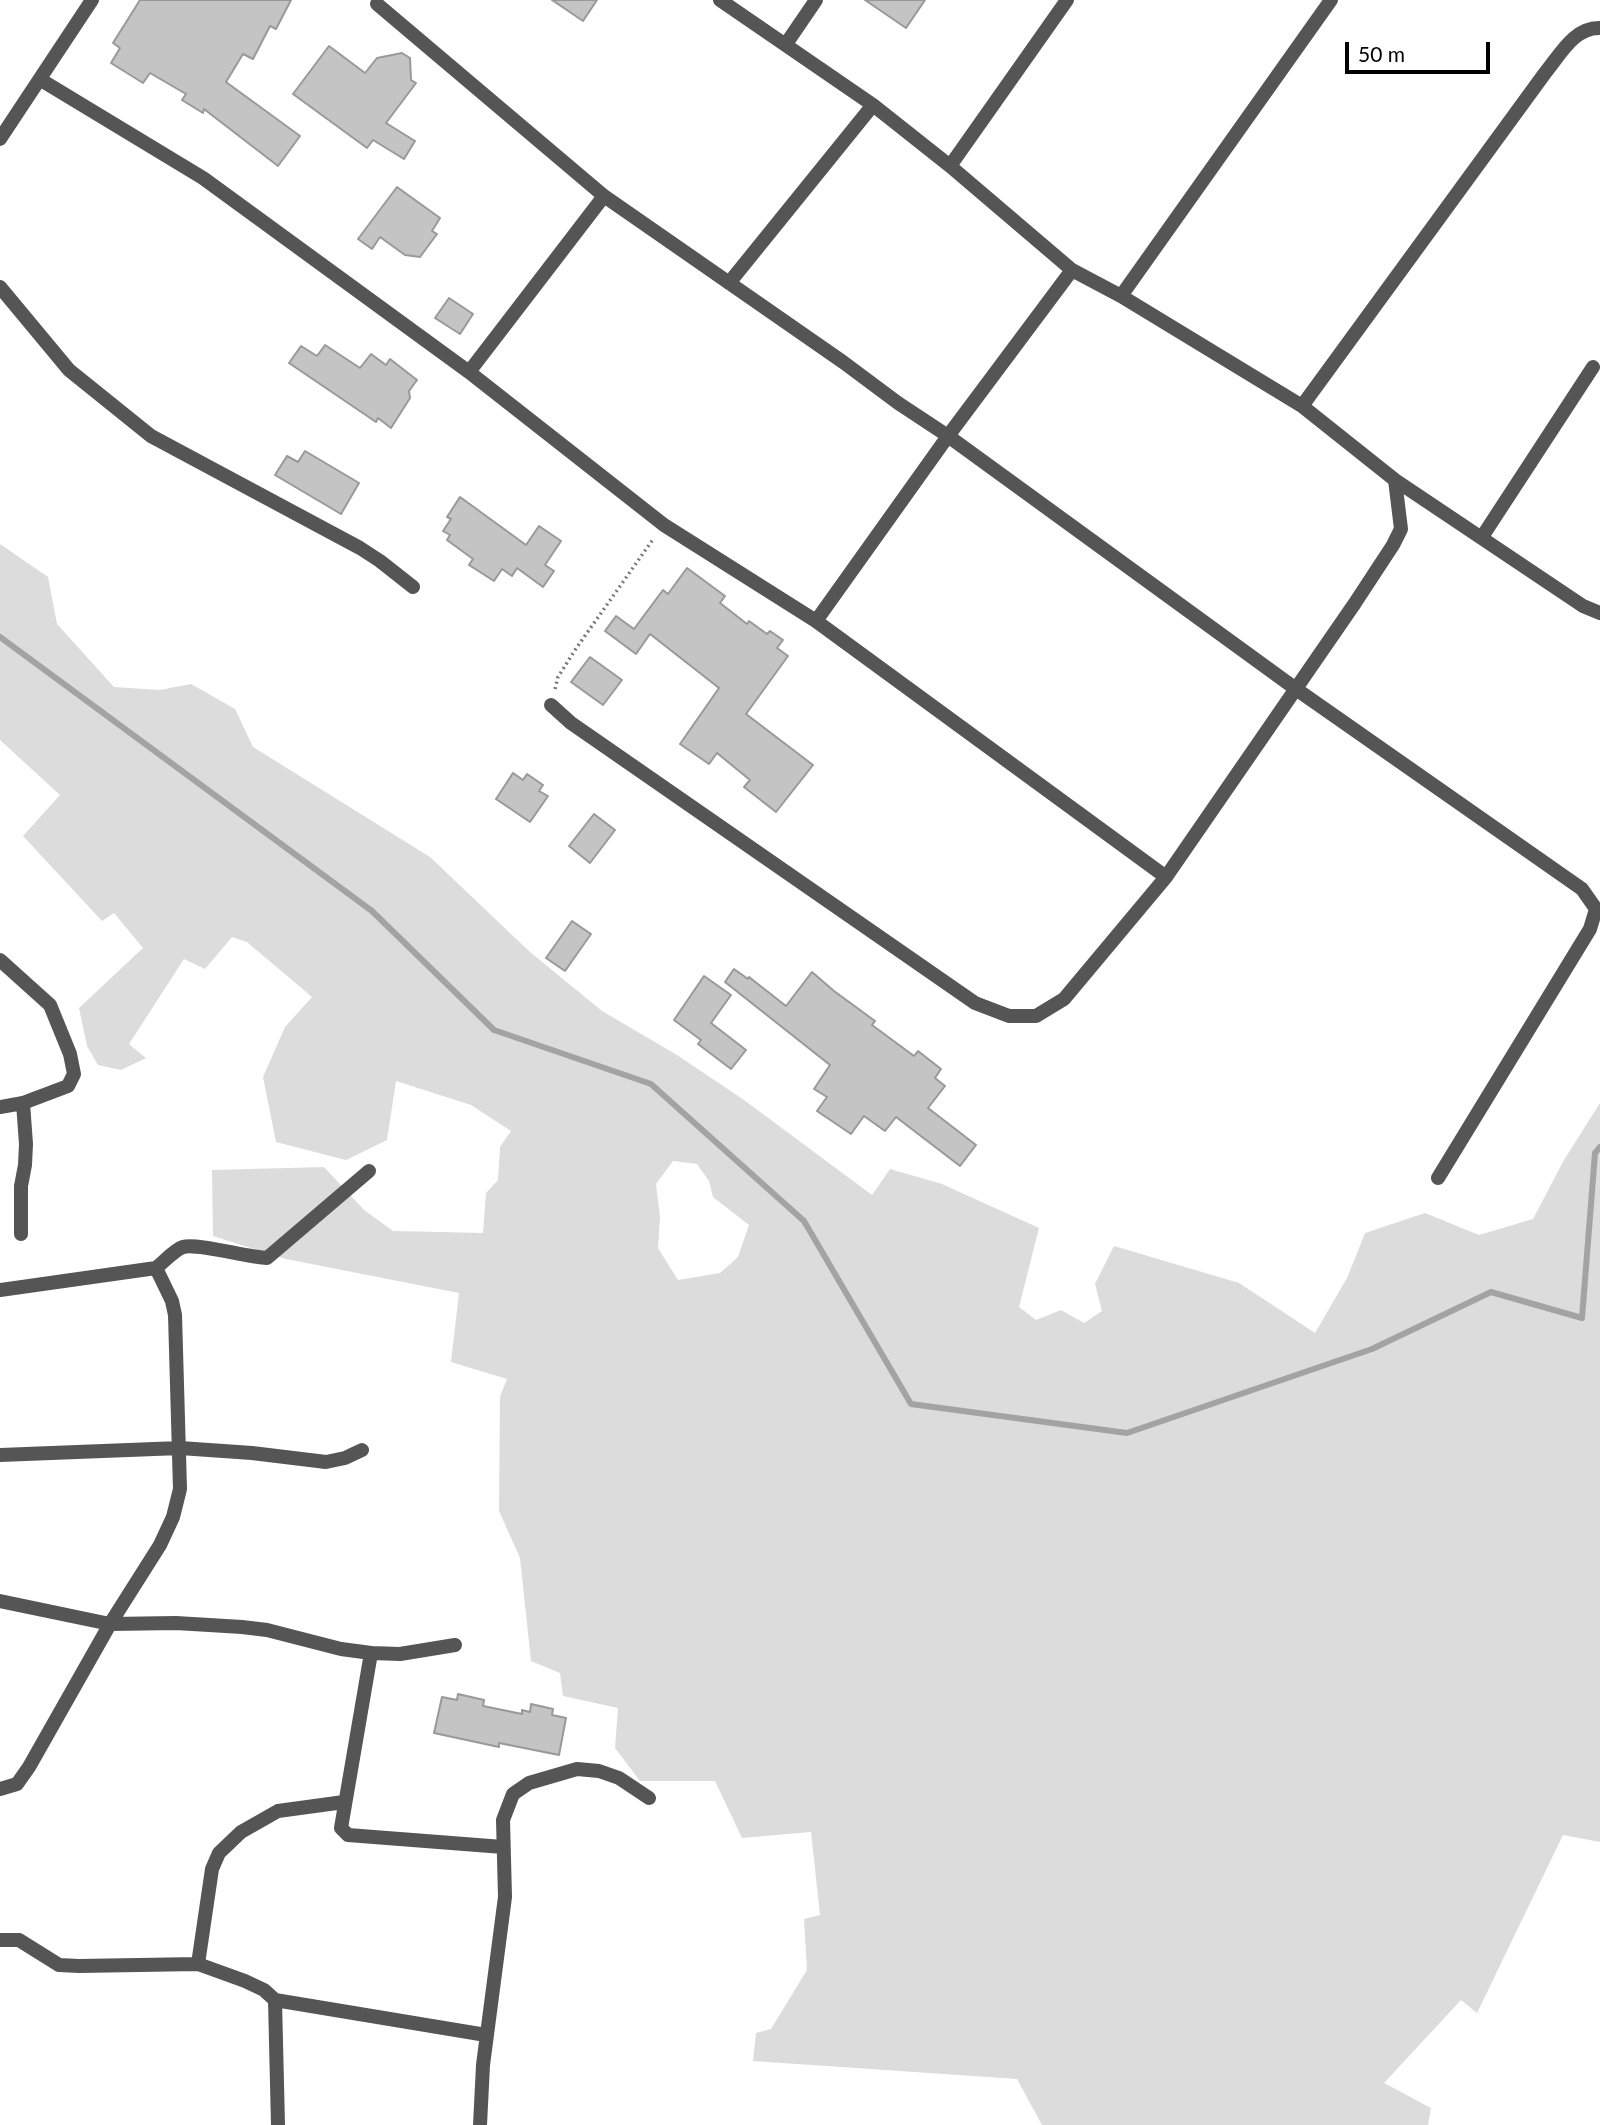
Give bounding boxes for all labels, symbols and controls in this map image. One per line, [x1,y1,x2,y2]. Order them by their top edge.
scale bar [1348,28,1493,72]
text: 50 m [1358,41,1405,66]

